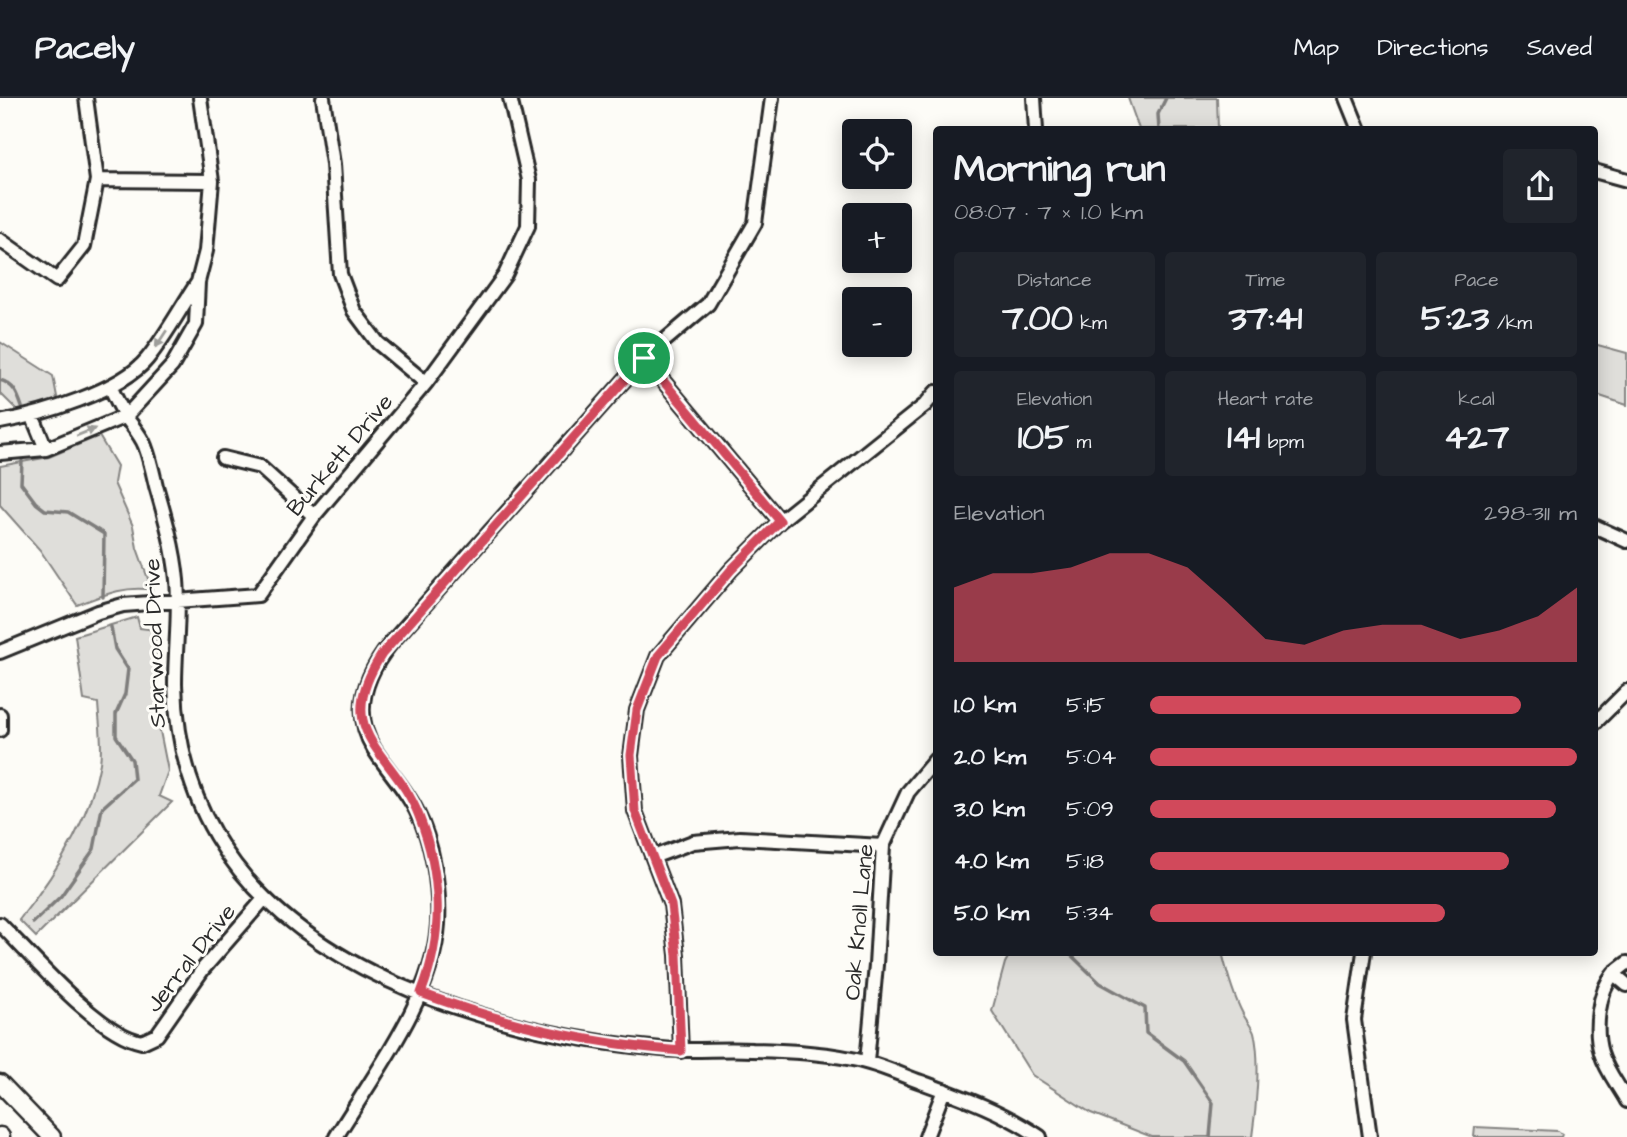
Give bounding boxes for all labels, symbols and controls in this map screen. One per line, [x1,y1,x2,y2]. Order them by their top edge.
text: Pacely [35,25,135,71]
text: Map [1294,31,1339,65]
text: Directions [1377,31,1489,65]
text: Saved [1527,31,1592,65]
map controls [842,119,912,357]
button: locate [842,119,912,189]
text: Morning run [954,144,1166,196]
button: share [1503,149,1577,223]
text: 08:07 · 7 × 1.0 km [954,196,1143,228]
button: + [842,203,912,273]
text: Distance [1018,267,1091,294]
text: Time [1246,267,1285,294]
text: Pace [1454,267,1499,294]
button: − [842,287,912,357]
text: 7.00 [1002,294,1073,343]
text: 37:41 [1229,294,1302,343]
text: 5:23 [1421,294,1489,343]
text: km [1073,310,1107,337]
text: /km [1489,310,1532,337]
pin [614,328,674,388]
one-way arrow [154,329,167,348]
icon: arrive [625,339,663,377]
text: Elevation [1017,386,1092,413]
text: Heart rate [1218,386,1313,413]
text: kcal [1458,386,1495,413]
street label: Burkett Drive [279,387,401,523]
text: 105 [1018,413,1069,462]
text: 141 [1227,413,1260,462]
text: 427 [1444,413,1509,462]
one-way arrow [75,427,96,438]
text: m [1069,429,1091,456]
text: bpm [1260,429,1304,456]
text: Elevation [954,497,1045,529]
text: 298–311 m [1484,497,1577,529]
street label: Starwood Drive [136,558,174,728]
text: 1.0 km [954,689,1016,721]
text: 5:15 [1066,689,1105,721]
text: 2.0 km [954,741,1026,773]
text: 5:04 [1066,741,1116,773]
text: 3.0 km [954,793,1025,825]
text: 5:09 [1066,793,1114,825]
street label: Oak Knoll Lane [836,842,882,1002]
text: 4.0 km [954,845,1029,877]
text: 5:18 [1066,845,1104,877]
street label: Jerral Drive [138,897,244,1019]
text: 5.0 km [954,897,1029,929]
text: 5:34 [1066,897,1113,929]

